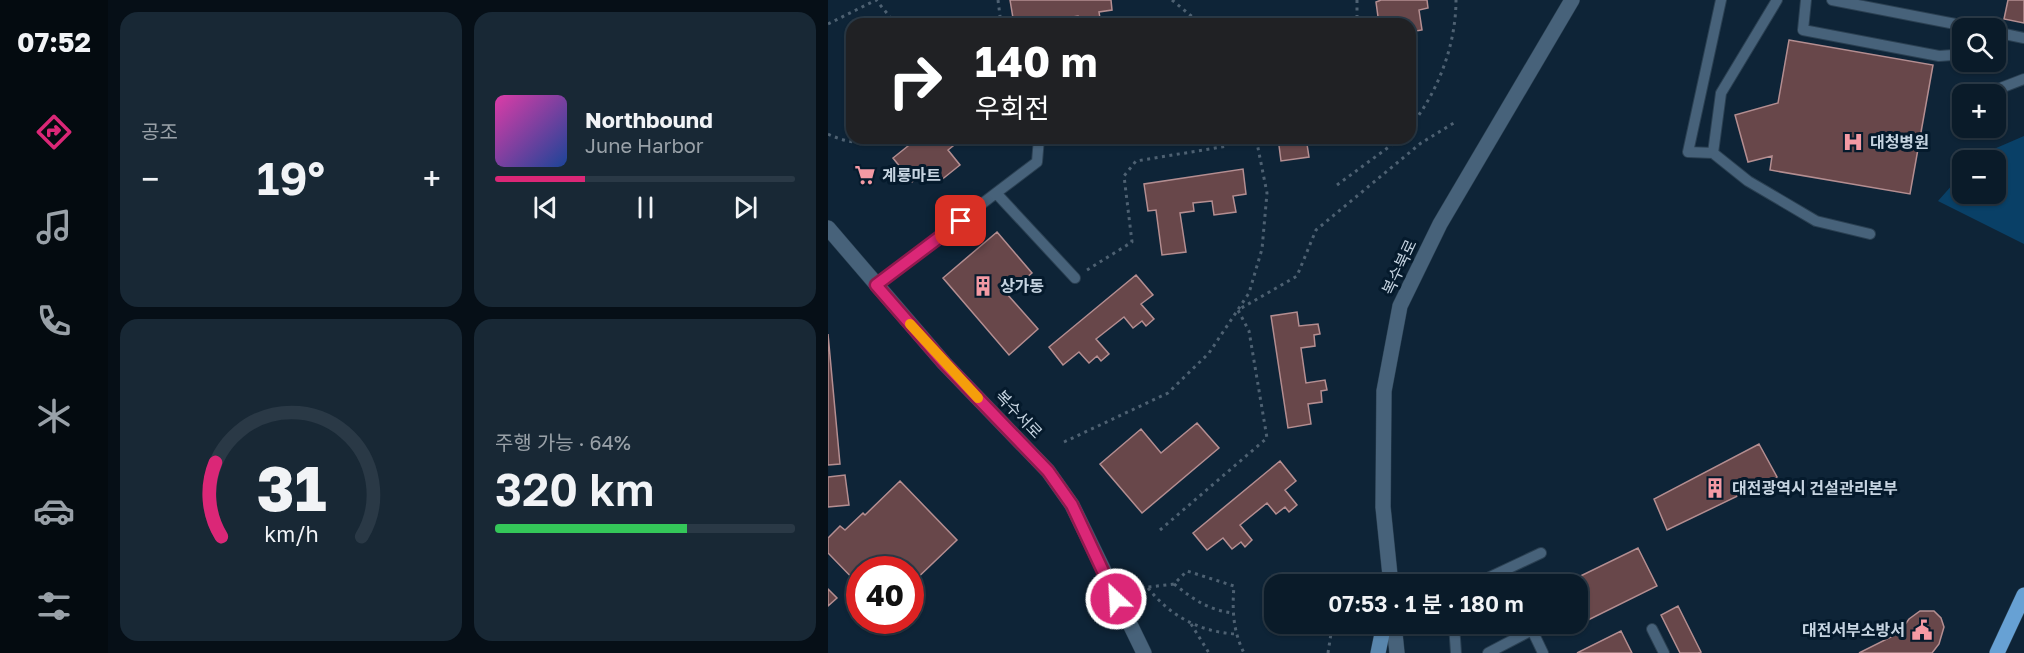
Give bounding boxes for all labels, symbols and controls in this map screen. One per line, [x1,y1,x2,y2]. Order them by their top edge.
map controls [1952,18,2006,204]
button: search [1952,18,2006,72]
text: 07:52 [17,26,91,58]
text: 140 m [975,36,1097,86]
icon: right [876,42,954,120]
button: + [1952,84,2006,138]
text: 우회전 [975,92,1050,124]
text: Northbound [585,106,713,133]
icon: directions [33,111,75,153]
text: 공조 [141,119,178,143]
hospital icon: 대청병원 [1841,130,1865,154]
place label: 대청병원 [1870,132,1929,152]
text: June Harbor [585,133,704,157]
button: − [1952,150,2006,204]
text: 19° [257,151,325,205]
text: − [141,159,159,198]
text: + [423,159,441,198]
supermarket icon: 계룡마트 [853,163,877,187]
place label: 계룡마트 [882,165,941,185]
icon: previous [529,191,562,224]
icon: pause [629,191,662,224]
icon: next [729,191,762,224]
pin [935,195,986,246]
icon: arrive [944,204,977,237]
icon: music [33,206,75,248]
street label: 복수북로 [1377,236,1421,298]
building icon: 상가동 [971,274,995,298]
place label: 상가동 [1000,276,1044,296]
icon: phone [33,300,75,342]
street label: 복수서로 [991,386,1047,442]
icon: climate [33,395,75,437]
text: 주행 가능 · 64% [495,430,631,454]
text: 31 [256,450,326,525]
text: 320 km [495,462,654,516]
building icon: 대전광역시 건설관리본부 [1703,476,1727,500]
place label: 대전광역시 건설관리본부 [1732,478,1898,498]
icon: car [33,490,75,532]
text: km/h [264,521,318,547]
speed limit sign: 40 [846,556,924,634]
position arrow [1084,567,1148,631]
icon: filters [33,585,75,627]
text: 07:53 · 1 분 · 180 m [1328,590,1524,617]
public building icon: 대전서부소방서 [1910,618,1934,642]
place label: 대전서부소방서 [1802,620,1905,640]

